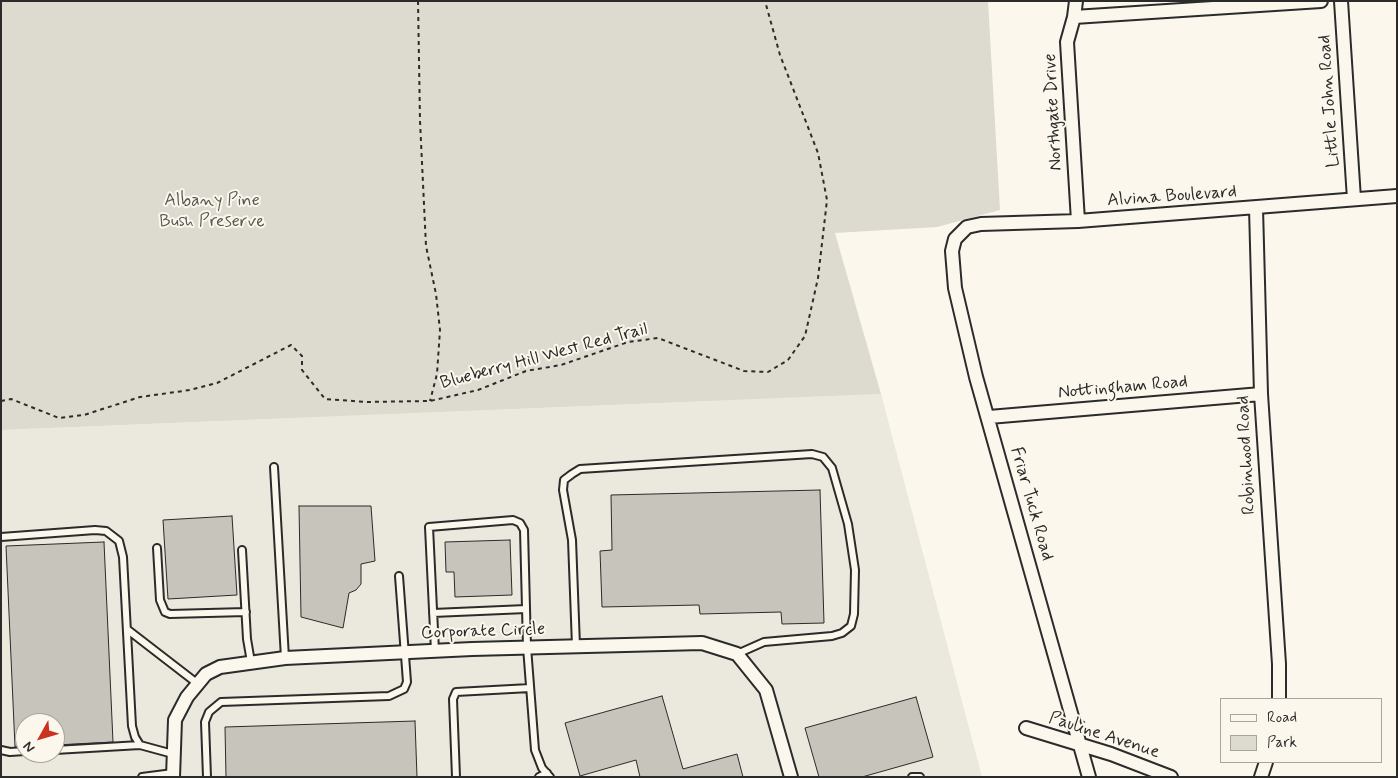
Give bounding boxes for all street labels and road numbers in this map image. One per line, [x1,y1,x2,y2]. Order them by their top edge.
street label: Little John Road [1315,34,1345,168]
street label: Northgate Drive [1040,53,1068,171]
street label: Alvina Boulevard [1106,182,1238,212]
street label: Blueberry Hill West Red Trail [438,319,650,395]
street label: Nottingham Road [1057,372,1189,404]
street label: Robinhood Road [1233,395,1261,515]
street label: Friar Tuck Road [1004,445,1058,563]
street label: Corporate Circle [420,619,546,645]
street label: Pauline Avenue [1046,708,1162,764]

